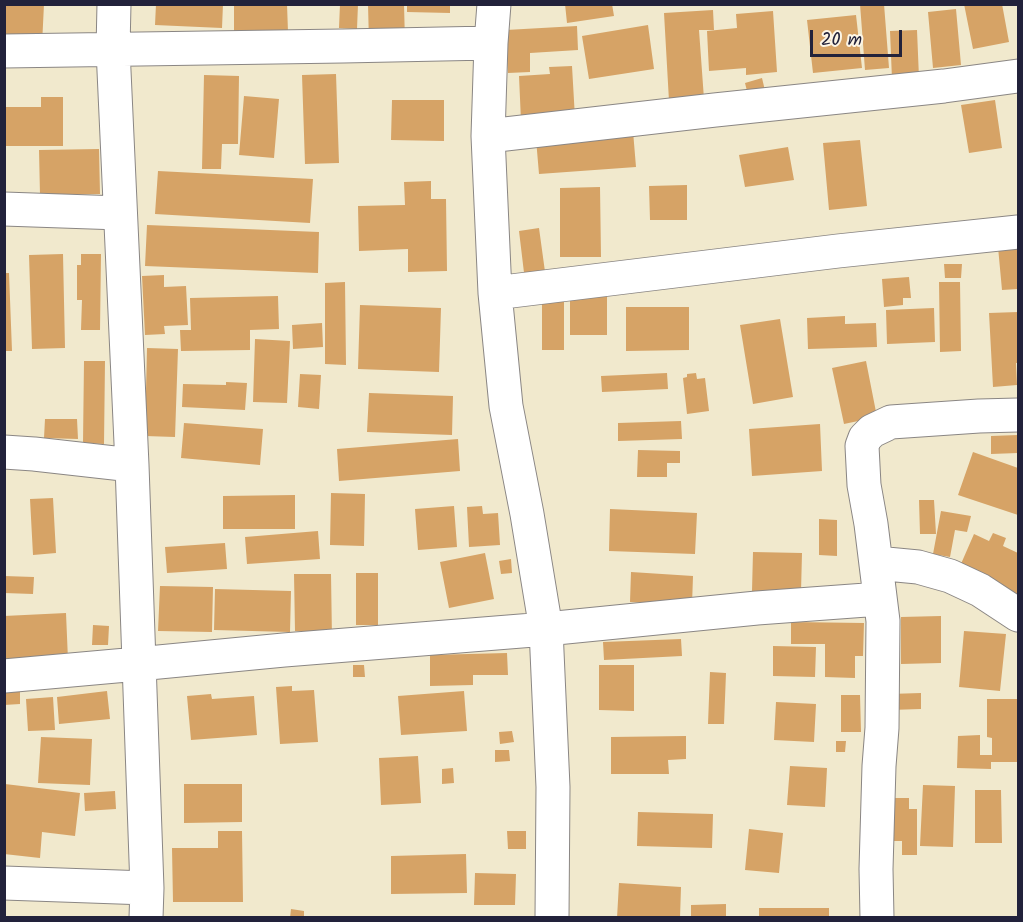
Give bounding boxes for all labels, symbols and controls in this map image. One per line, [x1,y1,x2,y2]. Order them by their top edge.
scale bar [813,18,904,56]
text: 20 m [821,26,862,55]

